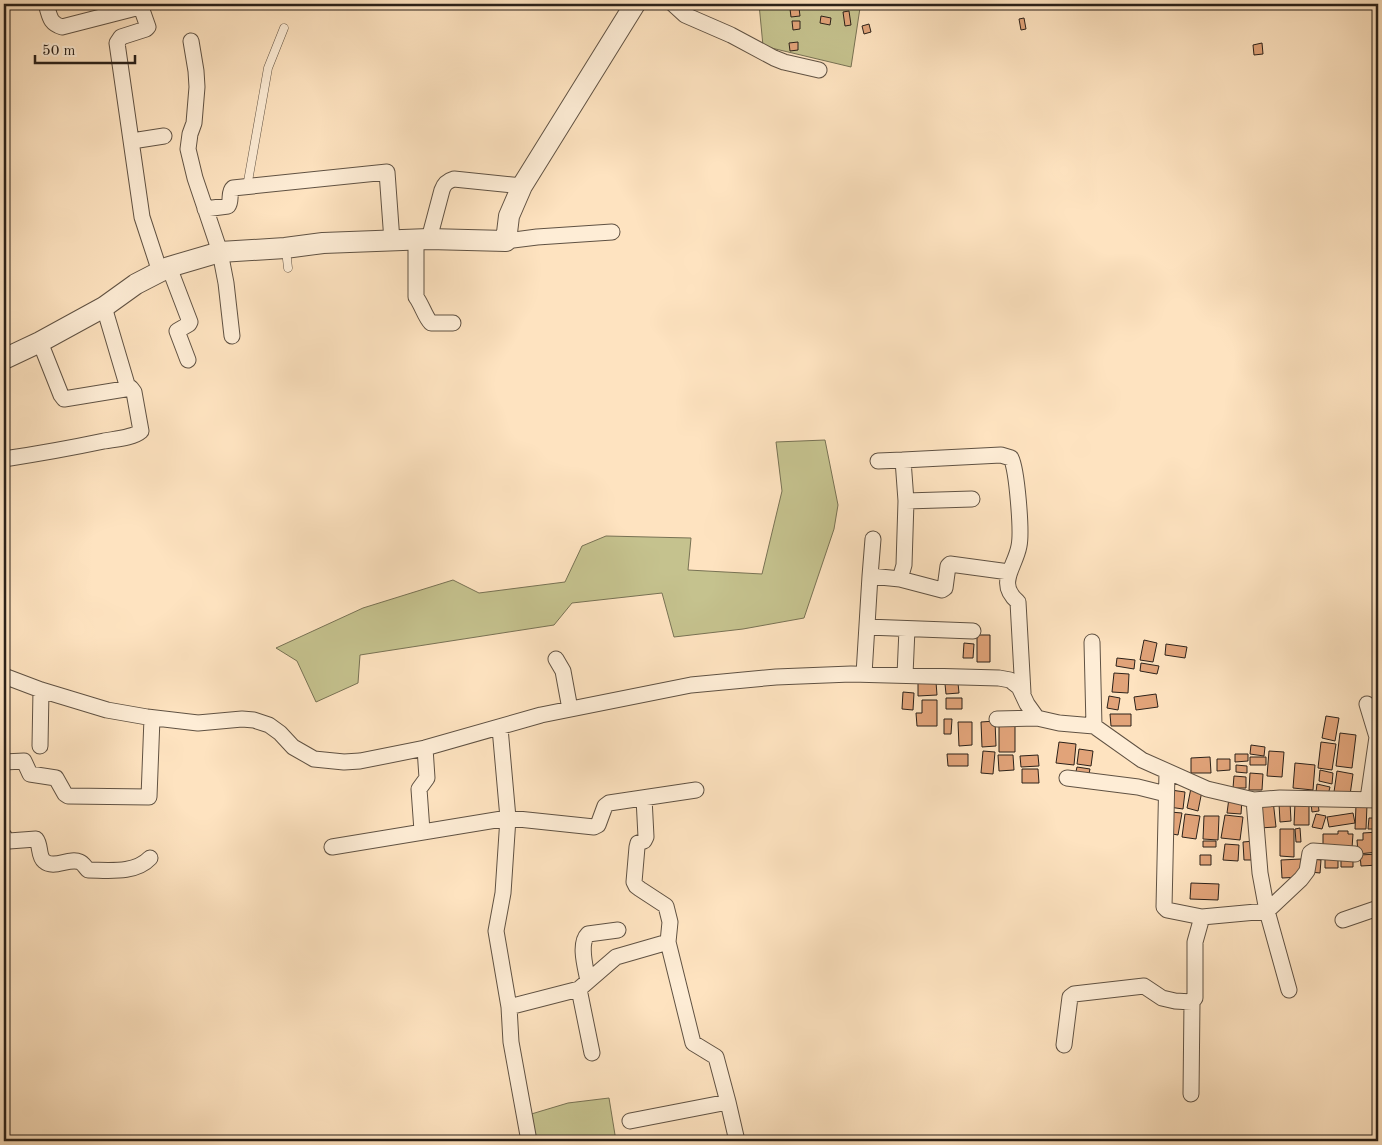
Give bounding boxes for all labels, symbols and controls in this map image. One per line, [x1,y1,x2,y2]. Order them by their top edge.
scale bar [35,32,135,64]
text: 50 m [42,44,76,59]

